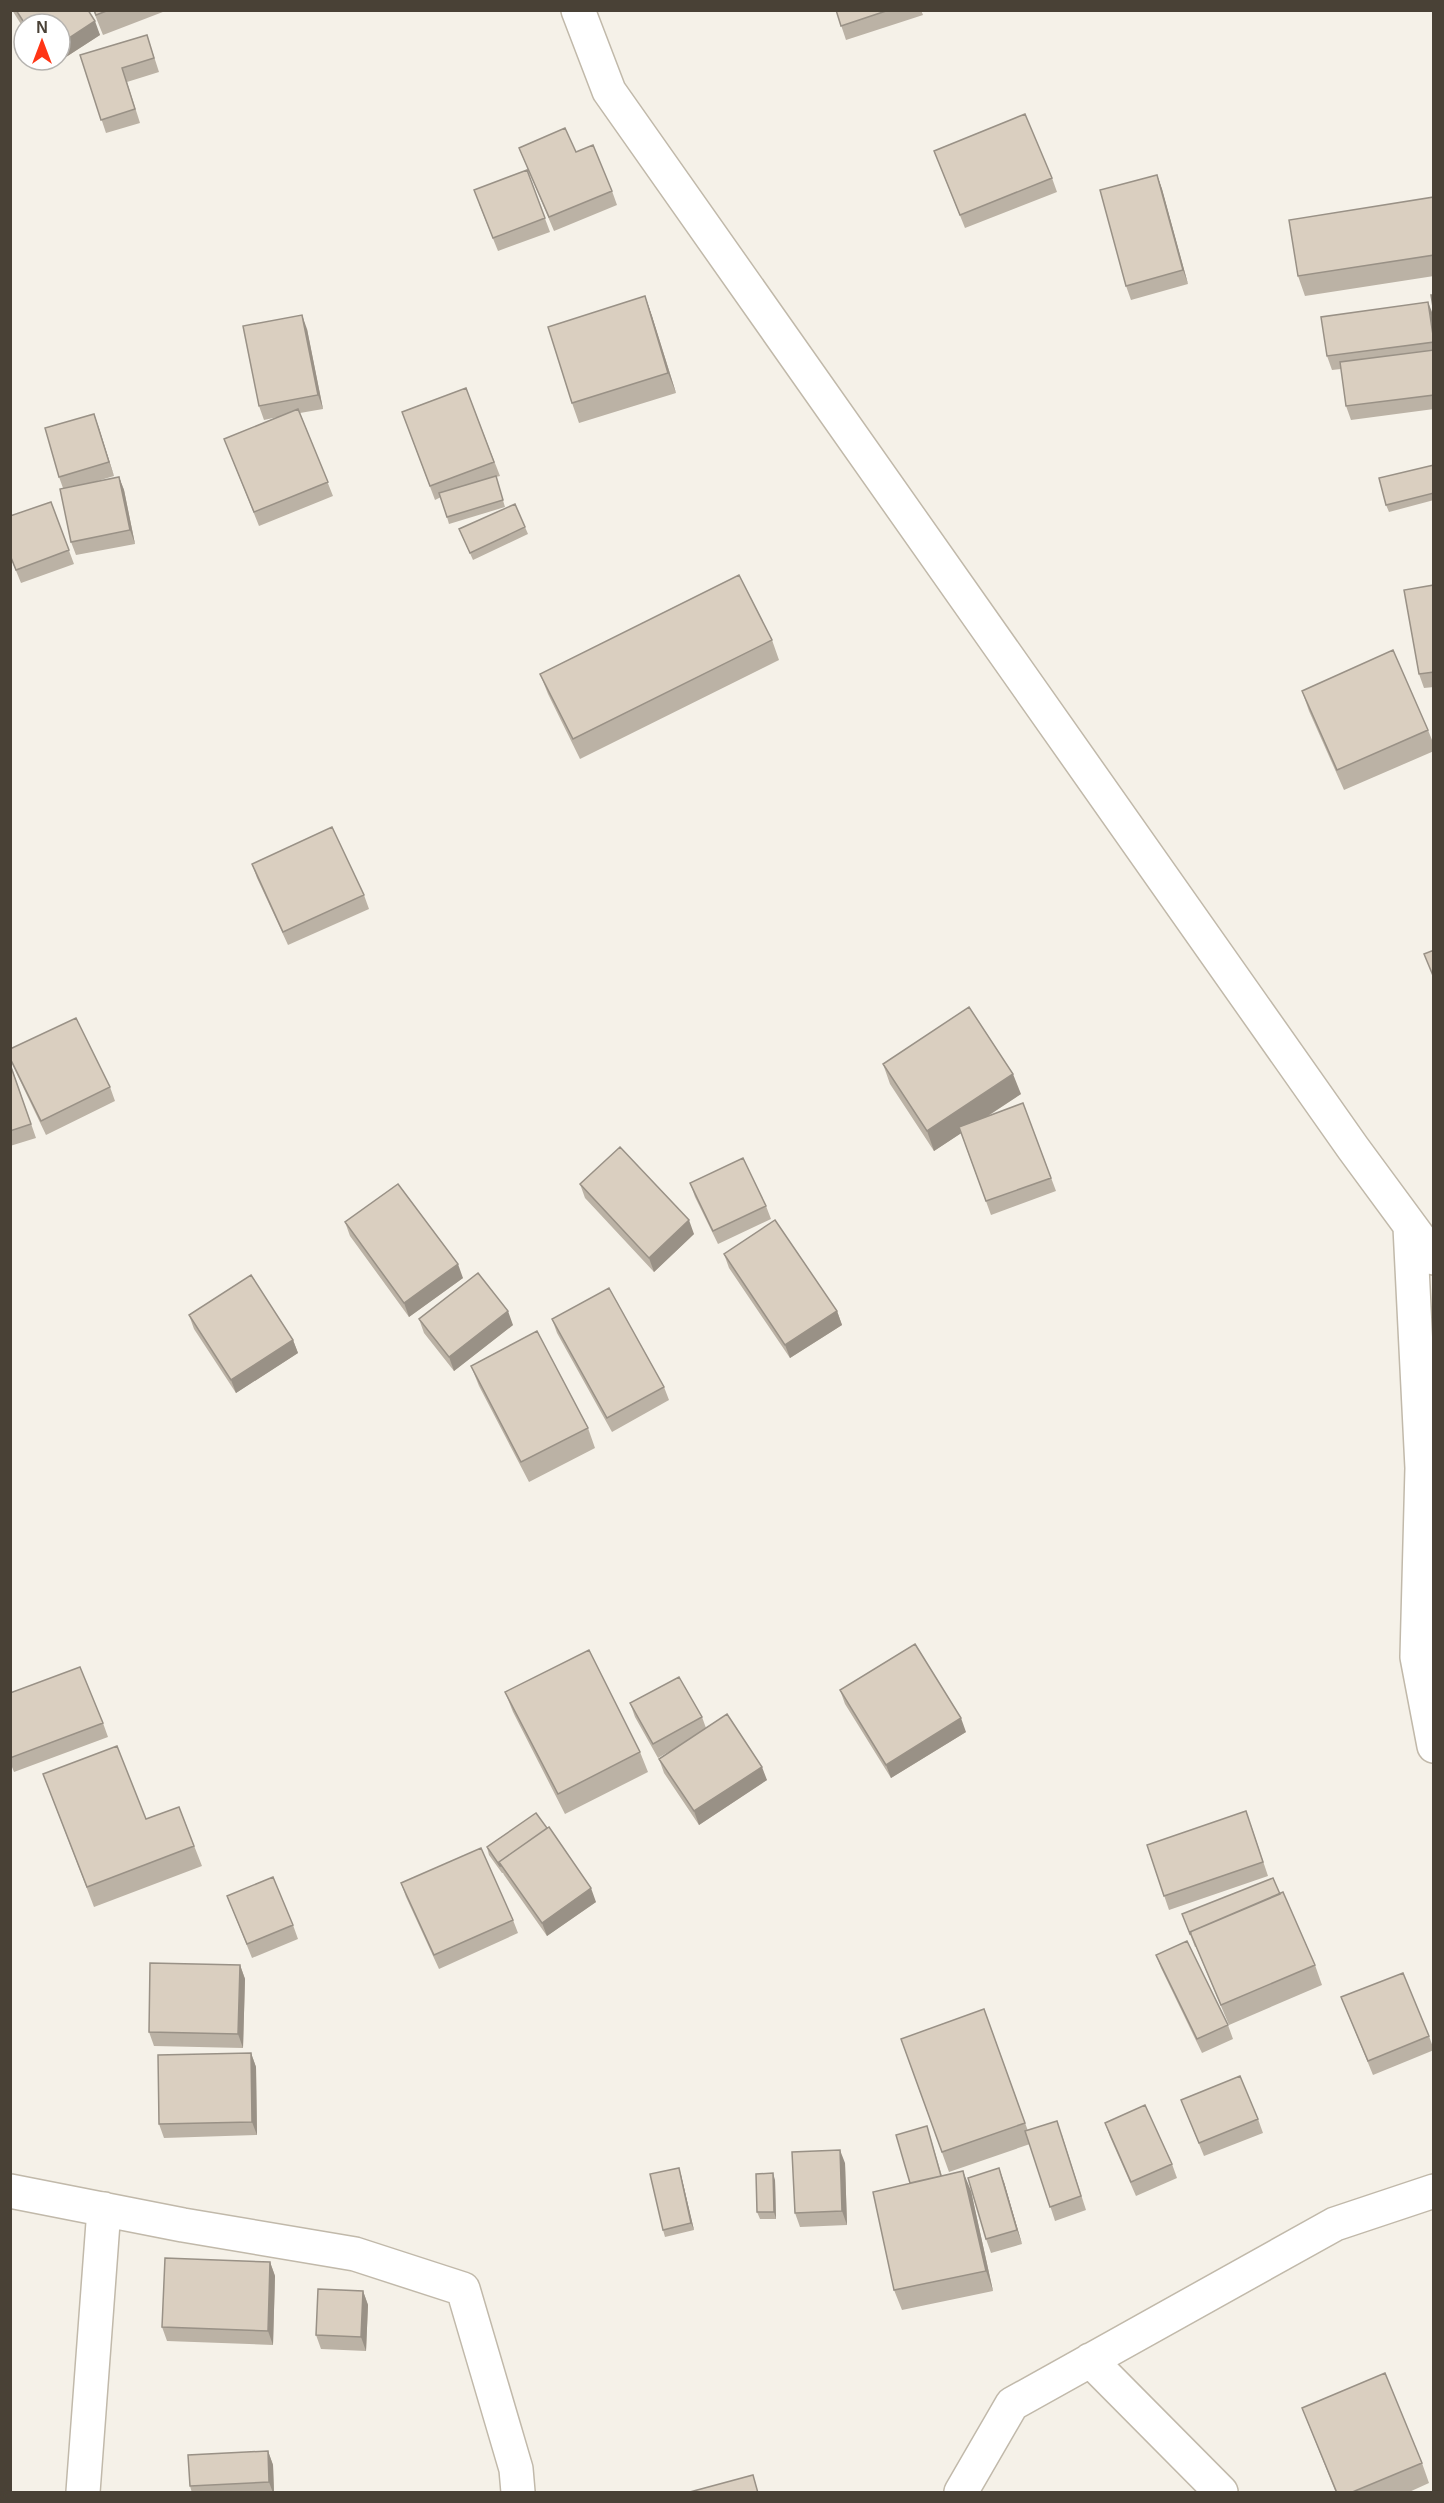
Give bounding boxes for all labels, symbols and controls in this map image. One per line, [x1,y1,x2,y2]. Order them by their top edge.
north arrow [12,12,72,72]
text: N [36,19,48,36]

